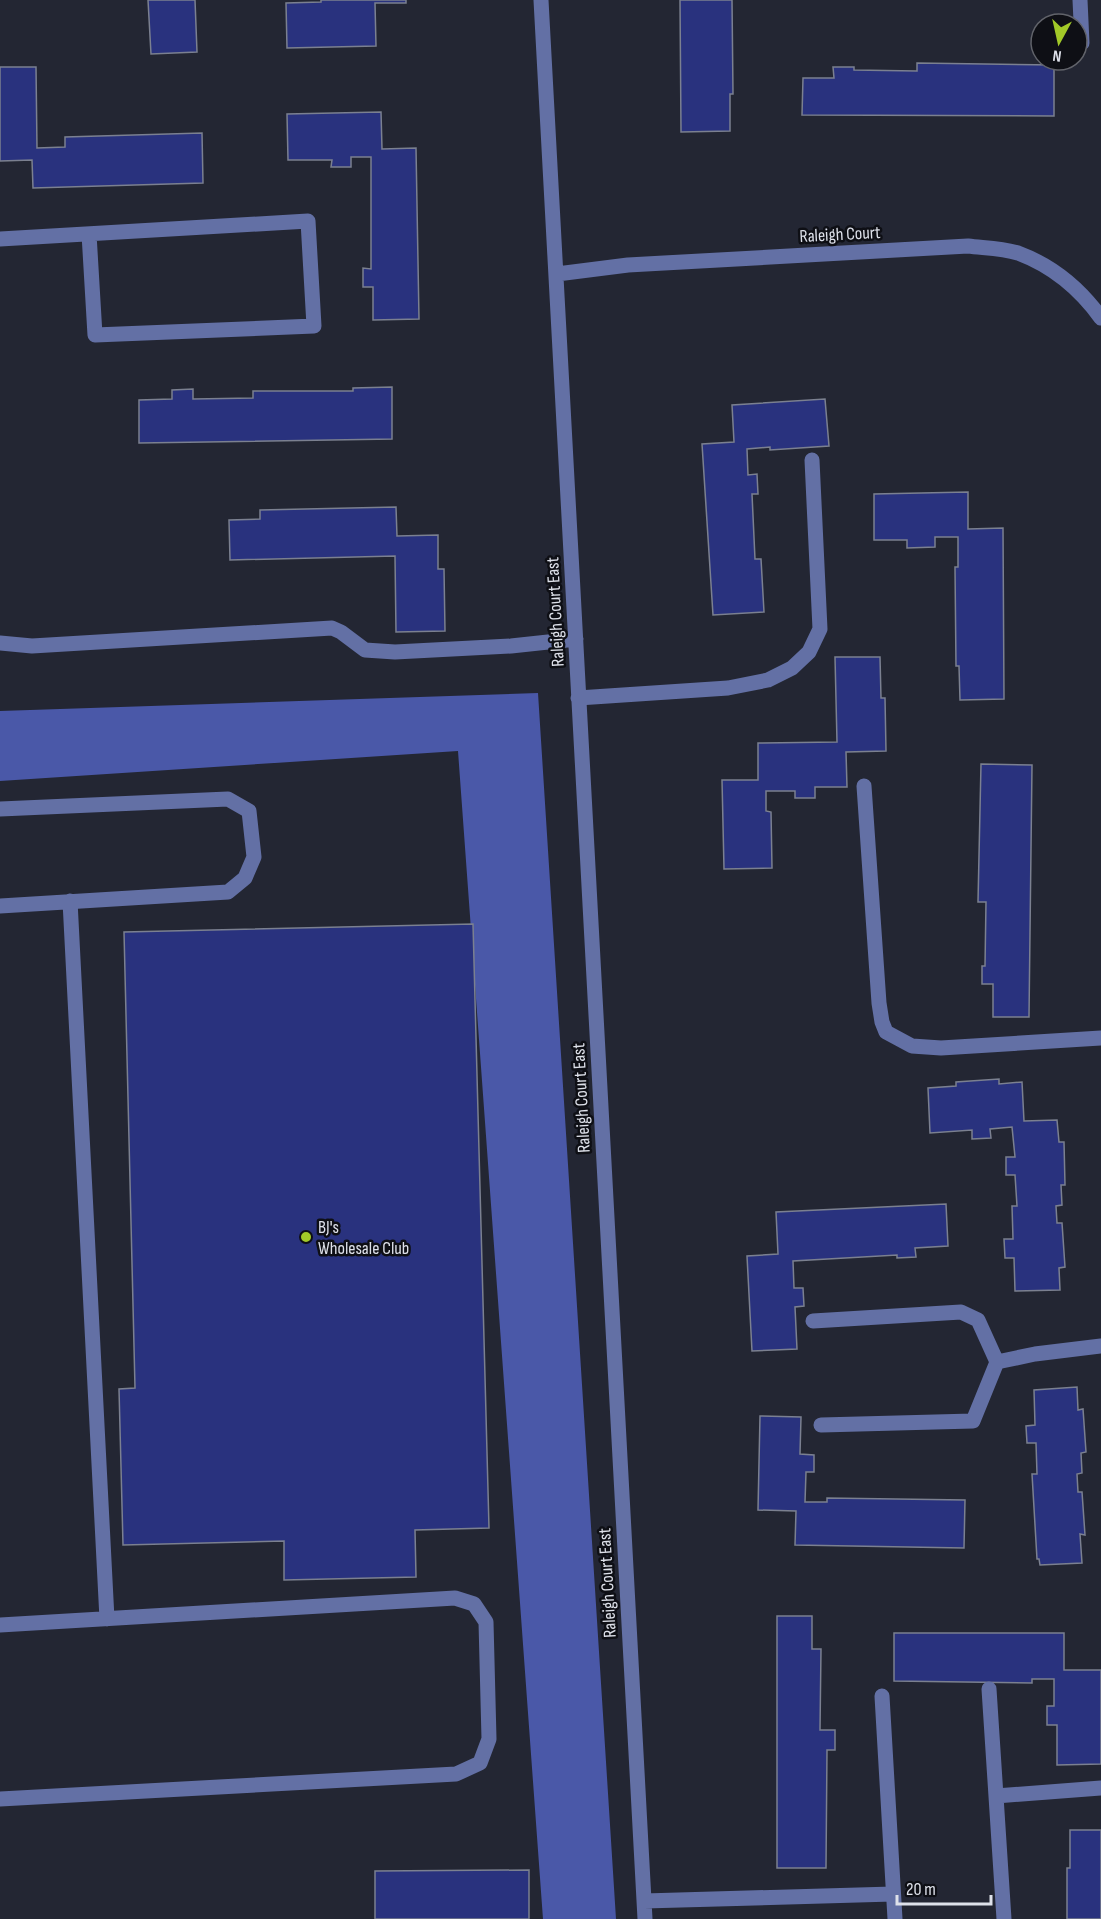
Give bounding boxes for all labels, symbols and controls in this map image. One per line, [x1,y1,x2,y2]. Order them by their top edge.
north arrow [1029,12,1089,72]
text: N [1052,45,1063,65]
street label: Raleigh Court [799,222,882,247]
street label: Raleigh Court East [542,556,569,667]
street label: Raleigh Court East [568,1042,595,1153]
place label: BJ's Wholesale Club [318,1217,409,1259]
marker: BJ's Wholesale Club [299,1230,313,1244]
street label: Raleigh Court East [594,1527,621,1638]
scale bar [897,1868,992,1906]
text: 20 m [906,1879,936,1900]

